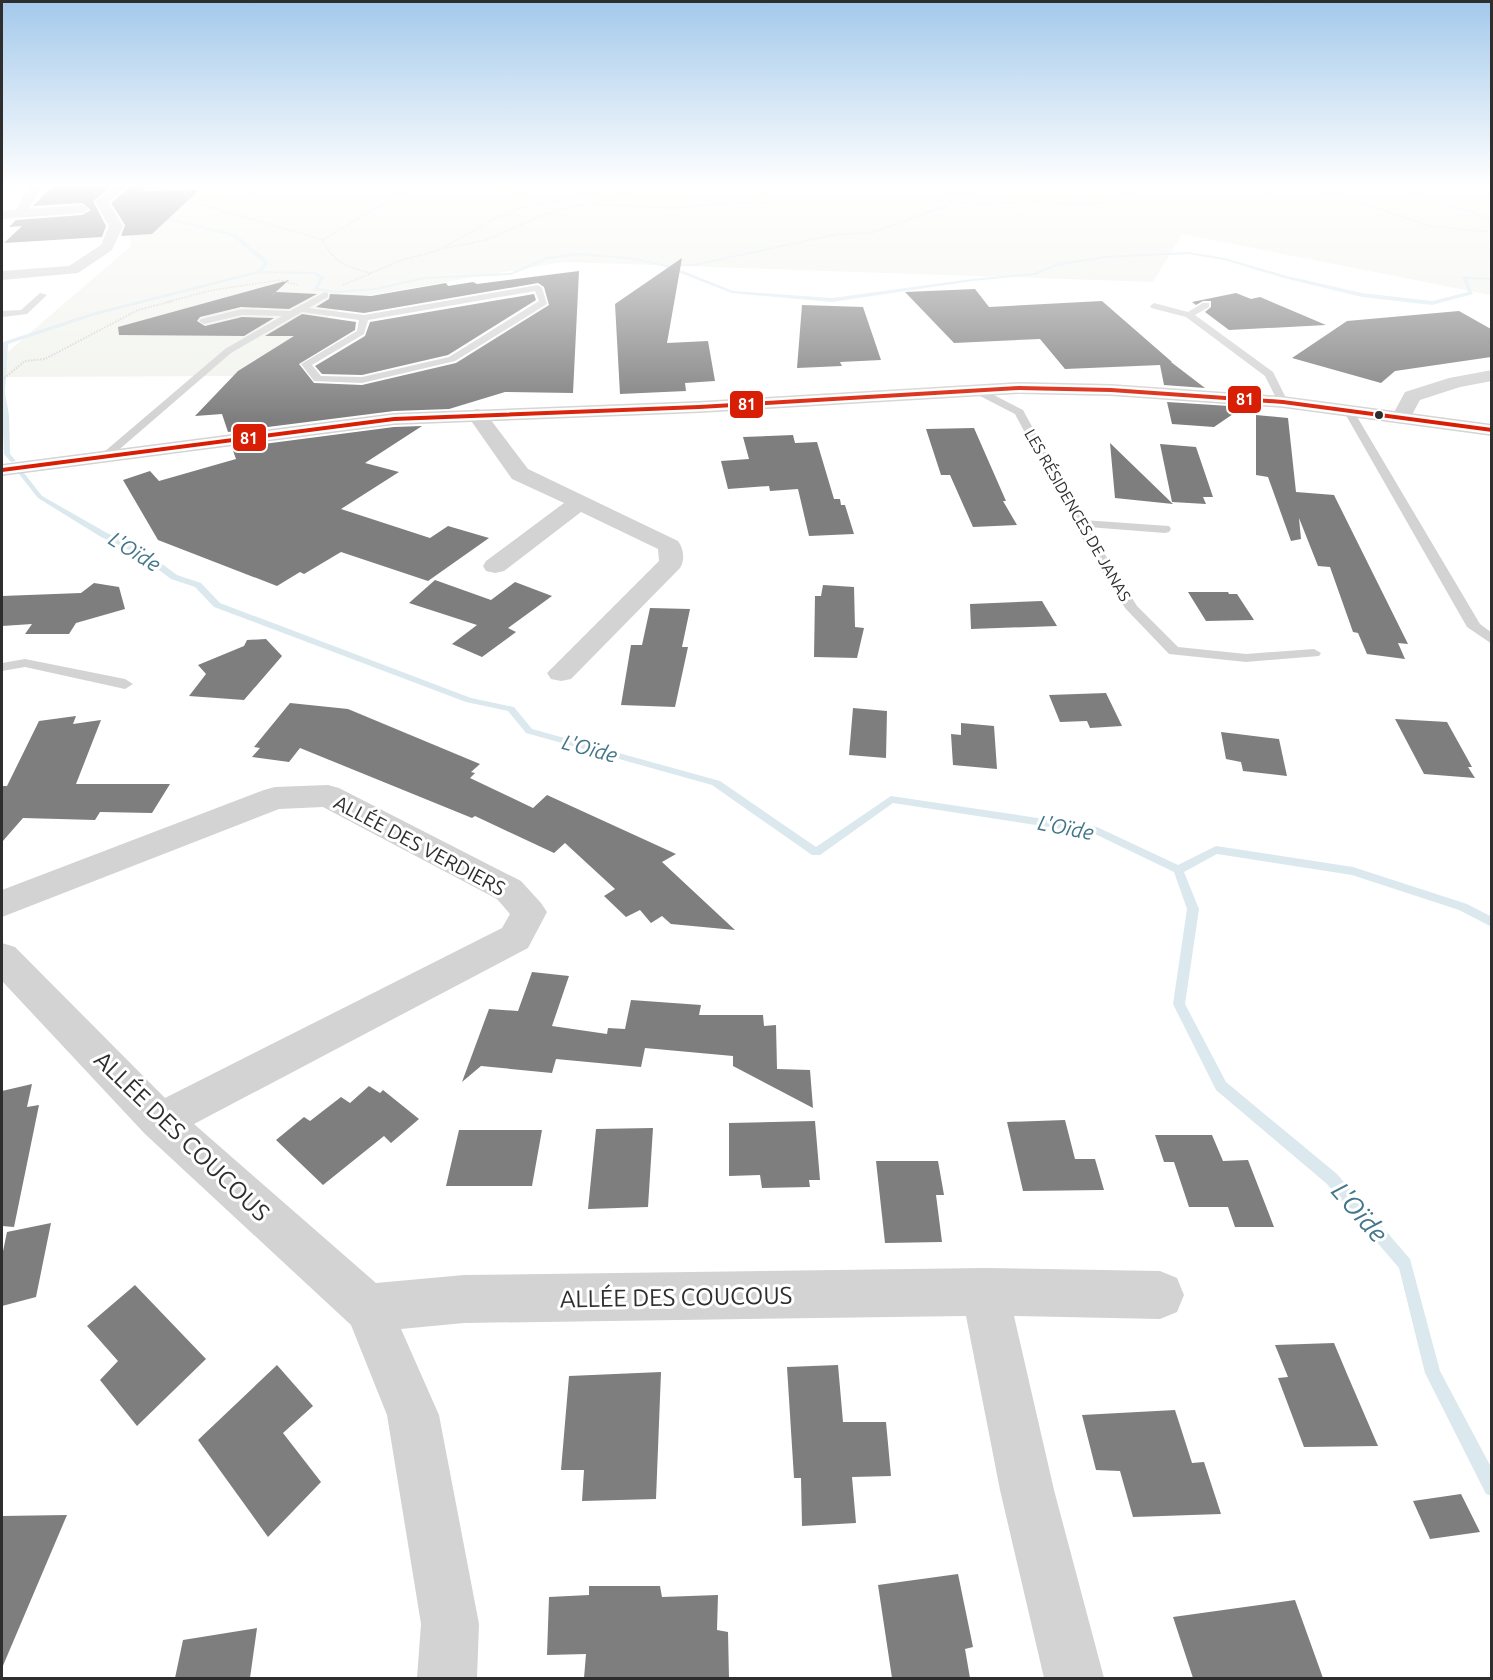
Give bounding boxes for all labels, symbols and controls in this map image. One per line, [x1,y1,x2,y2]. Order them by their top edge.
line badge: 81 [1227,385,1262,414]
line badge: 81 [729,390,764,419]
text: 81 [1236,390,1254,408]
text: 81 [738,395,756,413]
unlabelled marker [1373,409,1385,421]
line badge: 81 [232,423,267,452]
street label: LES RÉSIDENCES DE JANAS [1021,425,1136,604]
text: 81 [240,429,258,447]
water label: L'Oïde [105,526,166,576]
water label: L'Oïde [560,729,621,767]
street label: ALLÉE DES VERDIERS [330,790,510,900]
water label: L'Oïde [1036,810,1096,844]
street label: ALLÉE DES COUCOUS [89,1045,276,1226]
water label: L'Oïde [1326,1176,1394,1248]
street label: ALLÉE DES COUCOUS [560,1280,792,1313]

